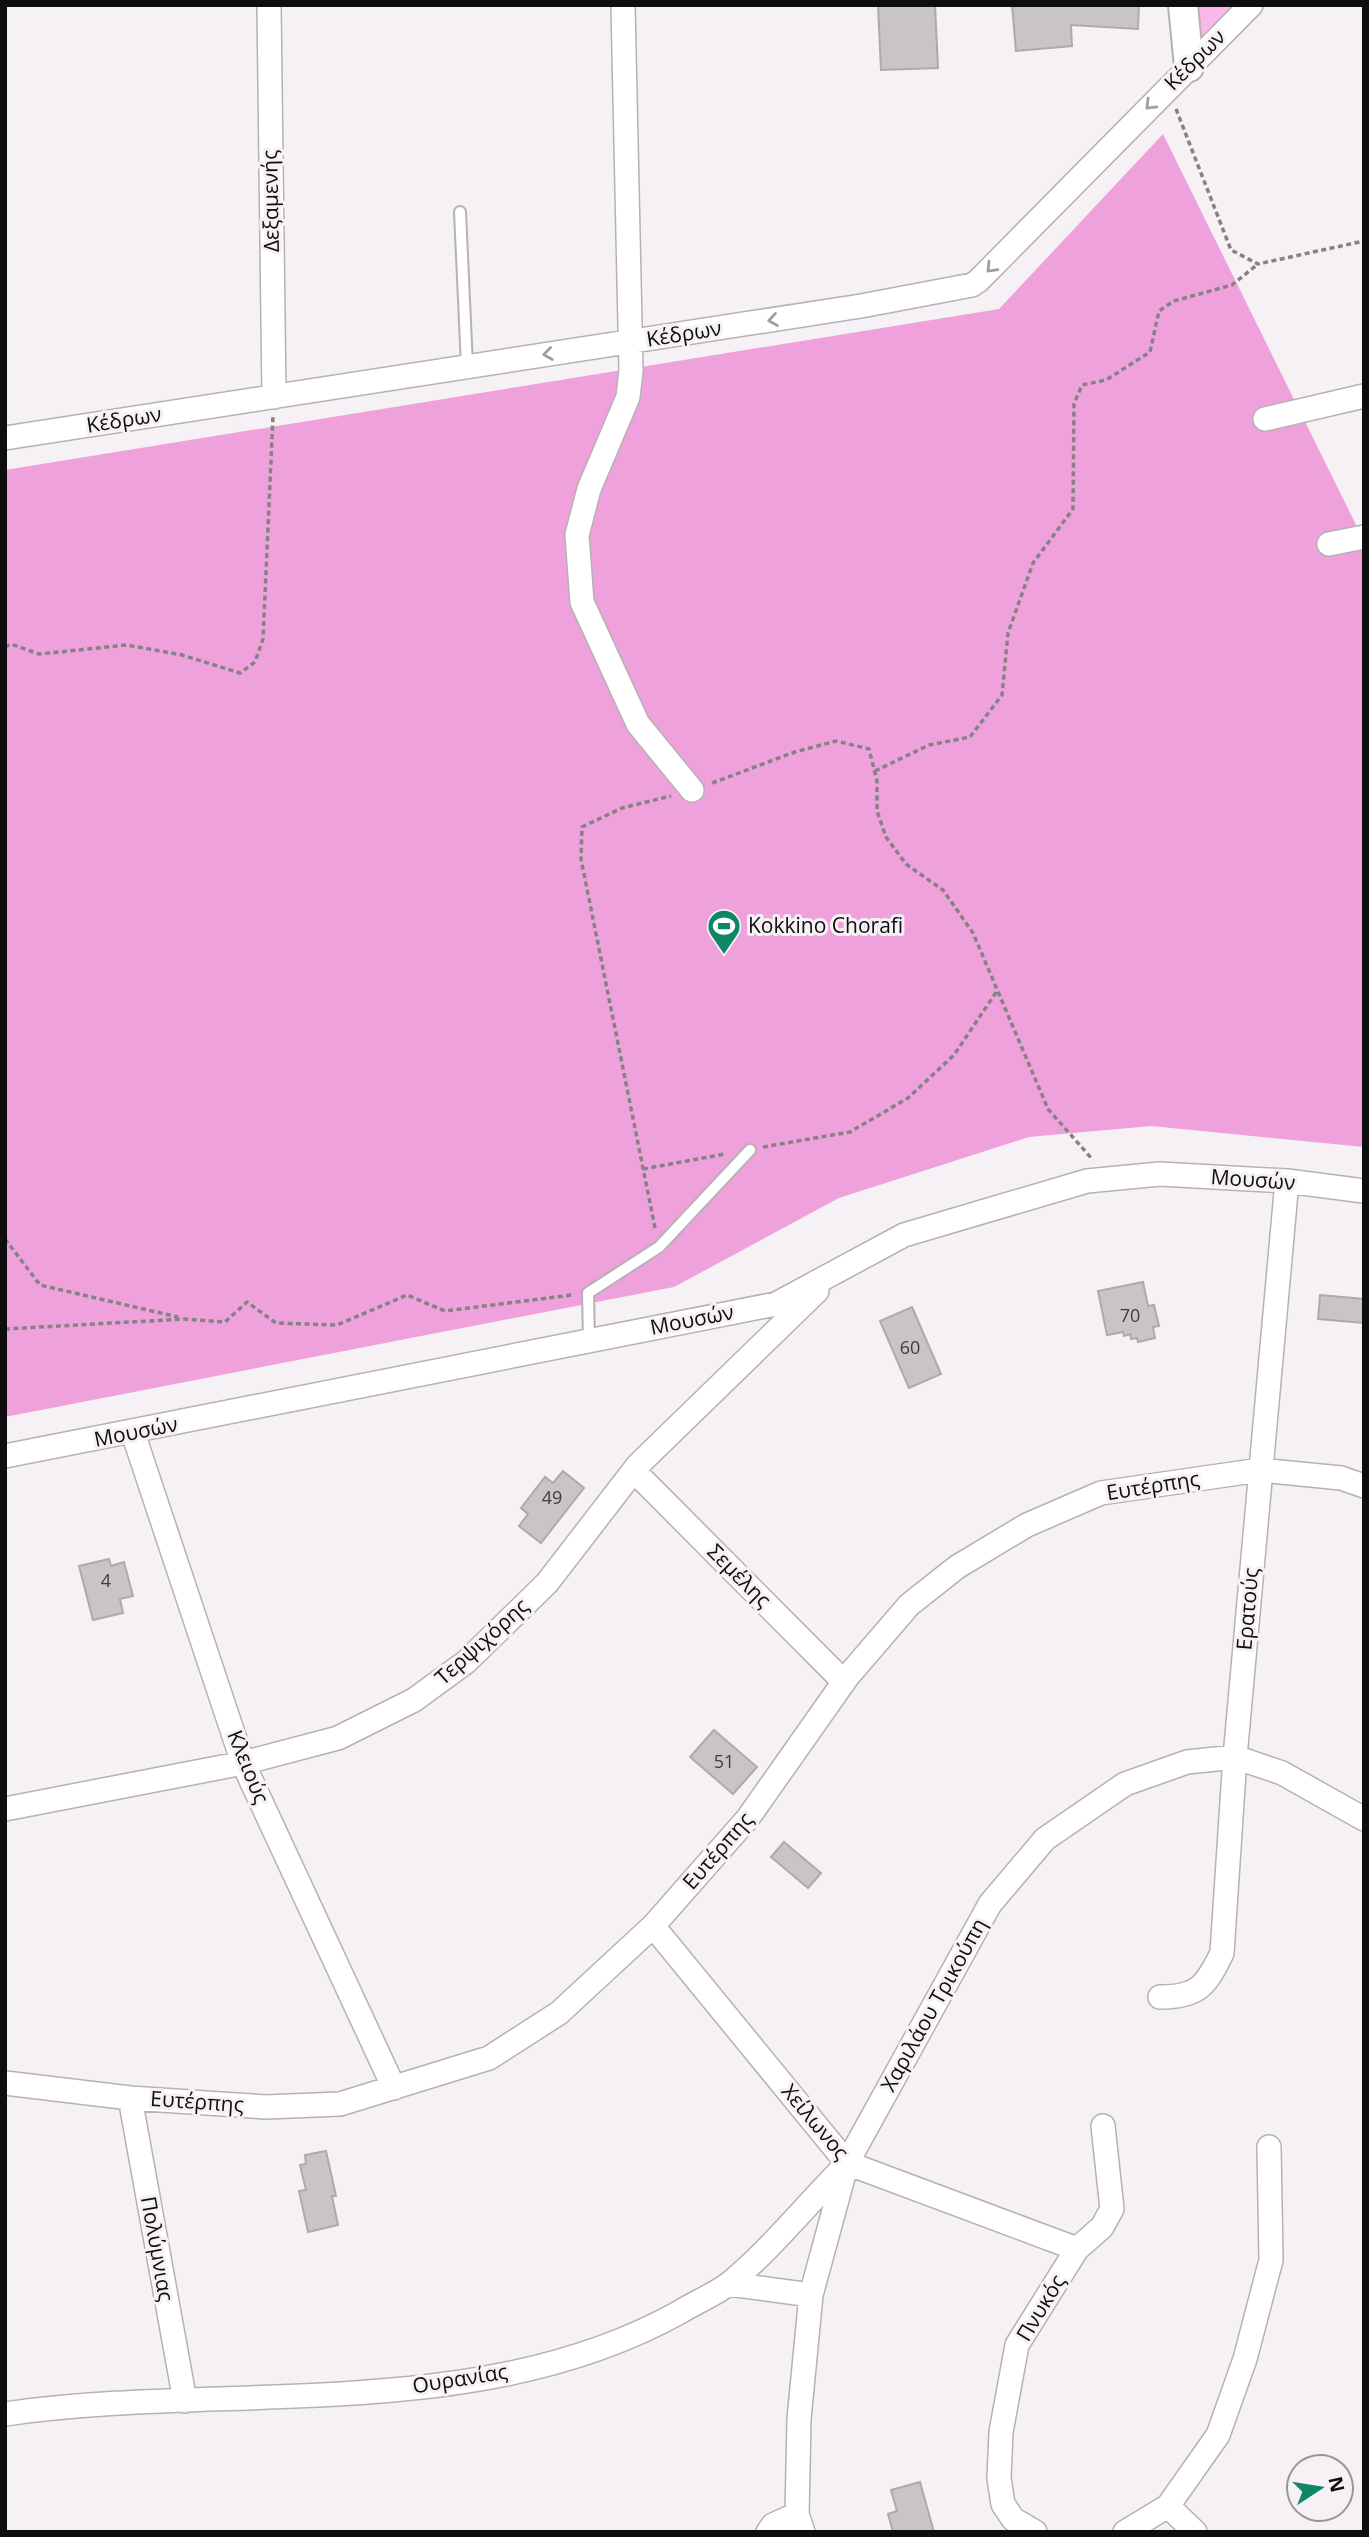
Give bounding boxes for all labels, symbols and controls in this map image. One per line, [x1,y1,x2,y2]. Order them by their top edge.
street label: Κέδρων [1158,23,1231,96]
one-way arrow [1146,97,1158,109]
street label: Δεξαμενής [255,150,285,252]
one-way arrow [987,260,1000,273]
one-way arrow [767,312,779,327]
street label: Κέδρων [644,313,723,353]
one-way arrow [543,346,554,361]
street label: Κέδρων [84,399,163,439]
sports icon: Kokkino Chorafi [705,907,743,956]
place label: Kokkino Chorafi [748,911,903,939]
street label: Μουσών [1210,1162,1296,1196]
street label: Μουσών [648,1297,736,1341]
house number: 70 [1120,1303,1140,1327]
house number: 60 [900,1335,920,1359]
street label: Μουσών [92,1409,180,1453]
street label: Ευτέρπης [1104,1464,1201,1506]
house number: 49 [542,1485,562,1509]
street label: Σεμέλης [702,1537,778,1613]
street label: Ερατούς [1229,1567,1265,1651]
house number: 4 [101,1568,111,1592]
street label: Τερψιχόρης [429,1592,534,1691]
street label: Κλειούς [222,1726,276,1807]
house number: 51 [714,1749,734,1773]
street label: Ευτέρπης [676,1806,759,1895]
street label: Χαριλάου Τρικούπη [874,1913,992,2096]
street label: Χείλωνος [776,2078,856,2165]
street label: Ευτέρπης [149,2084,245,2118]
street label: Πολύμνιας [135,2194,181,2304]
street label: Πνυκός [1009,2269,1071,2346]
street label: Ουρανίας [410,2357,509,2399]
north arrow [1285,2453,1355,2523]
text: N [1322,2474,1351,2495]

